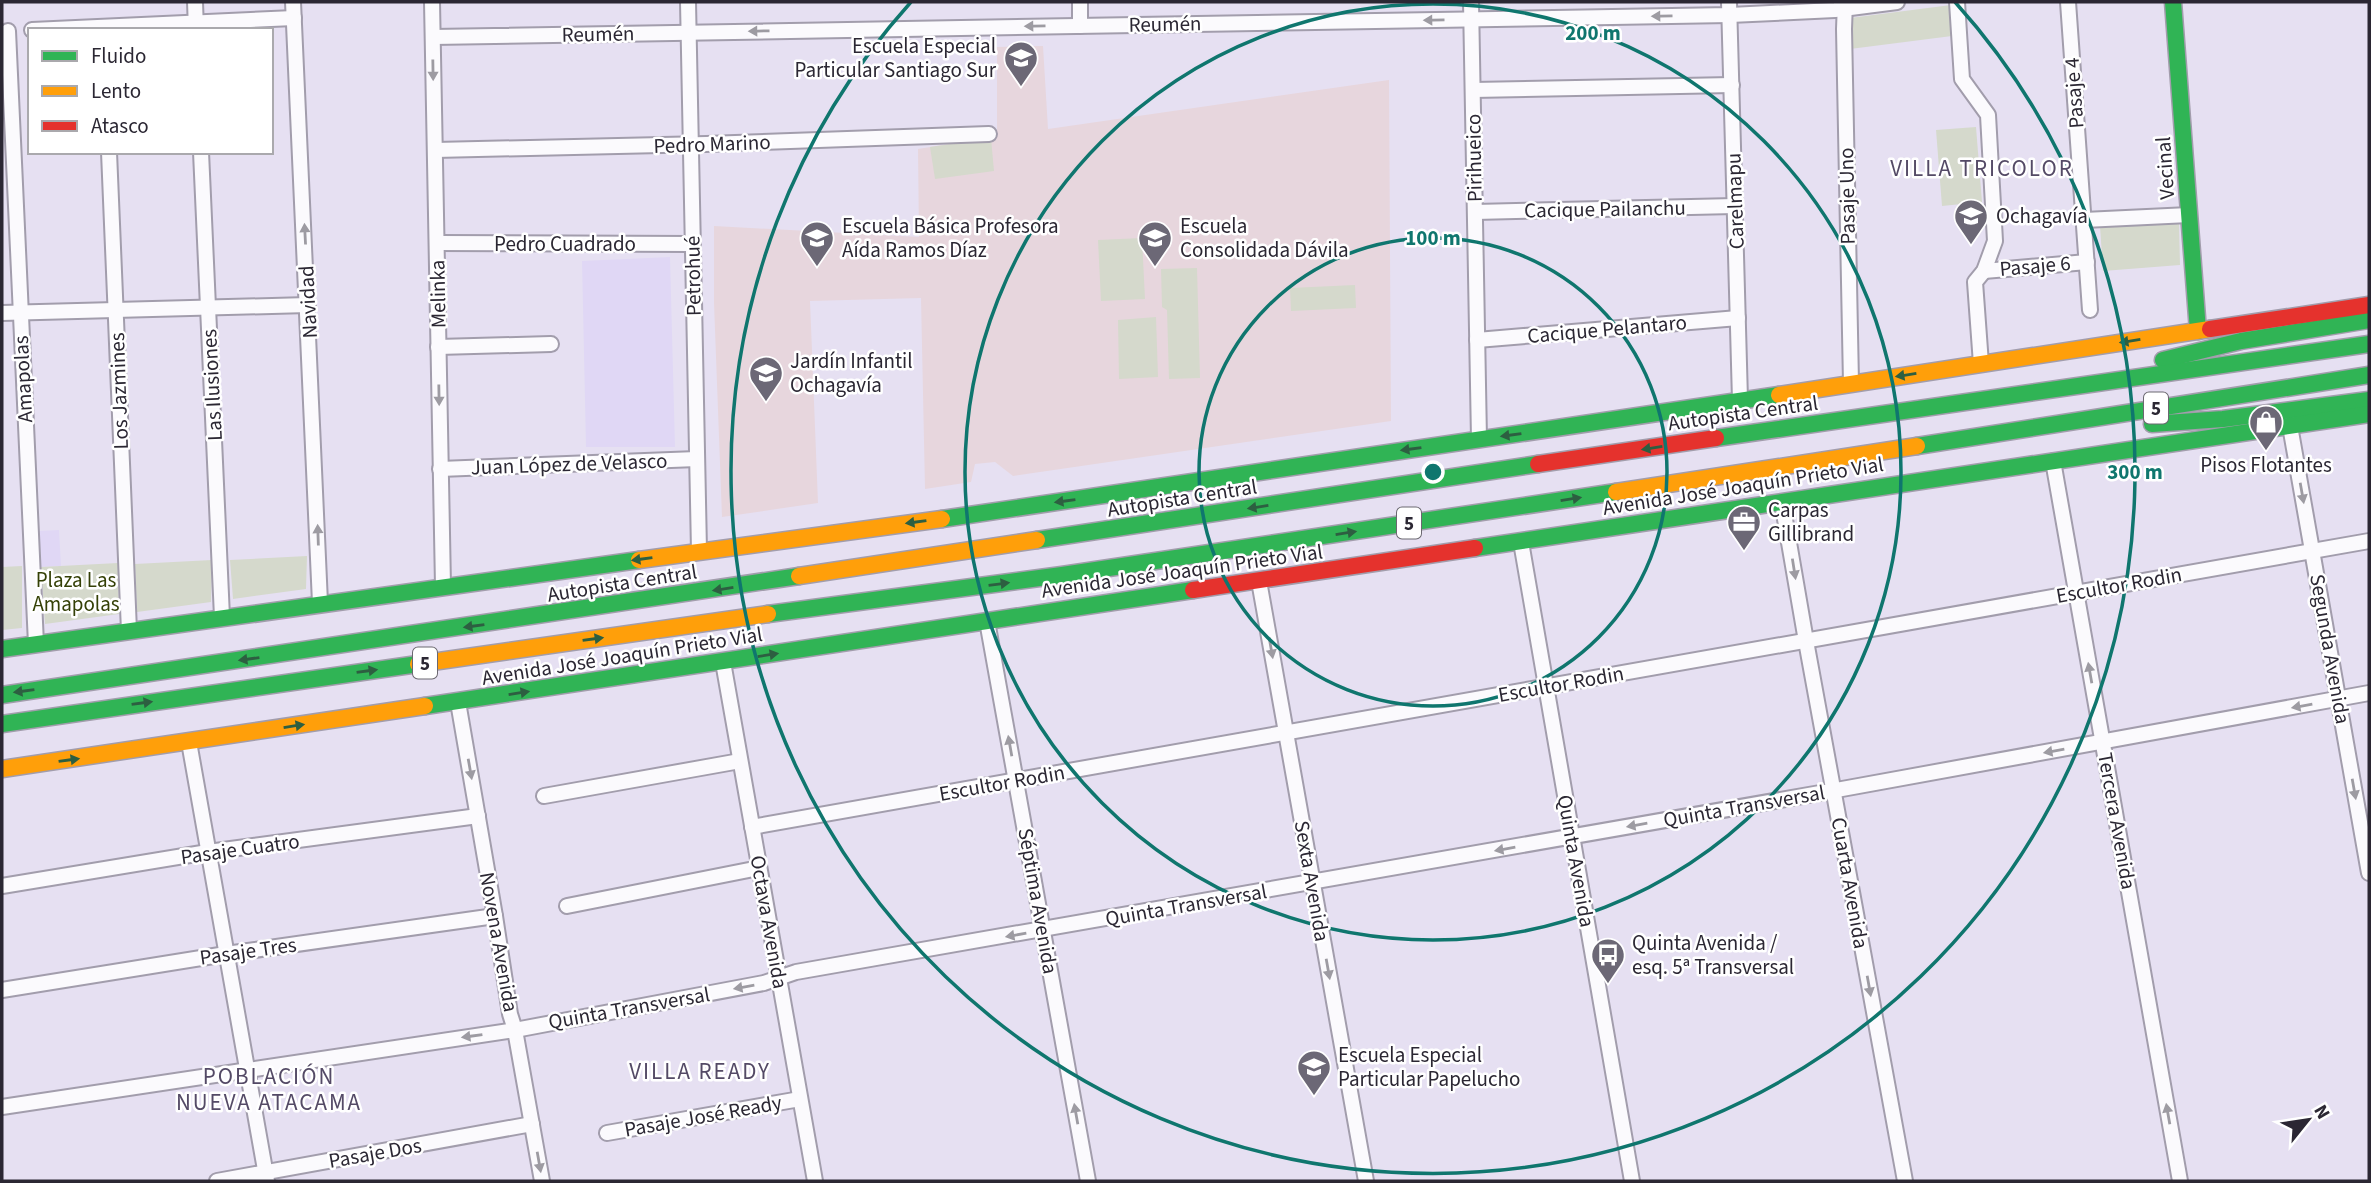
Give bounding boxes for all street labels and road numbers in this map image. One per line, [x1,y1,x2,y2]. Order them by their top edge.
street label: Reumén [1128,8,1202,40]
street label: Reumén [561,18,635,50]
street label: Pasaje 4 [2057,56,2091,130]
street label: Pirihueico [1458,114,1490,202]
street label: Pedro Marino [653,127,771,161]
street label: Vecinal [2148,135,2182,201]
street label: Pasaje Uno [1831,147,1863,245]
street label: Carelmapu [1718,152,1752,250]
street label: Cacique Pailanchu [1524,193,1686,225]
street label: Pedro Cuadrado [494,229,636,259]
street label: Petrohué [677,236,709,316]
street label: Pasaje 6 [1998,248,2072,284]
street label: Melinka [422,260,454,328]
street label: Navidad [291,265,325,339]
street label: Cacique Pelantaro [1526,307,1688,351]
street label: Las Ilusiones [194,328,230,442]
street label: Los Jazmines [102,332,136,450]
street label: Amapolas [6,334,40,423]
street label: Autopista Central [1666,388,1820,438]
road number: 5 [2144,392,2168,424]
street label: Juan López de Velasco [470,446,668,482]
street label: Avenida José Joaquín Prieto Vial [1600,449,1886,523]
street label: Autopista Central [1105,471,1259,525]
road number: 5 [1397,508,1421,538]
street label: Avenida José Joaquín Prieto Vial [1039,536,1325,606]
street label: Autopista Central [545,556,699,610]
street label: Escultor Rodin [2054,559,2184,611]
street label: Segunda Avenida [2302,572,2358,726]
street label: Avenida José Joaquín Prieto Vial [479,619,765,693]
road number: 5 [413,648,437,678]
street label: Escultor Rodin [1496,658,1626,710]
street label: Tercera Avenida [2090,750,2144,892]
street label: Escultor Rodin [937,757,1067,809]
street label: Quinta Transversal [1661,777,1827,835]
street label: Quinta Avenida [1550,793,1602,929]
street label: Cuarta Avenida [1824,815,1876,951]
street label: Sexta Avenida [1287,818,1337,944]
street label: Pasaje Cuatro [179,826,301,872]
street label: Séptima Avenida [1010,826,1066,976]
street label: Octava Avenida [743,853,795,991]
street label: Novena Avenida [472,870,526,1014]
street label: Quinta Transversal [1103,876,1269,934]
street label: Pasaje Tres [198,929,298,973]
street label: Quinta Transversal [546,979,712,1037]
street label: Pasaje José Ready [622,1087,784,1145]
street label: Pasaje Dos [326,1130,424,1176]

